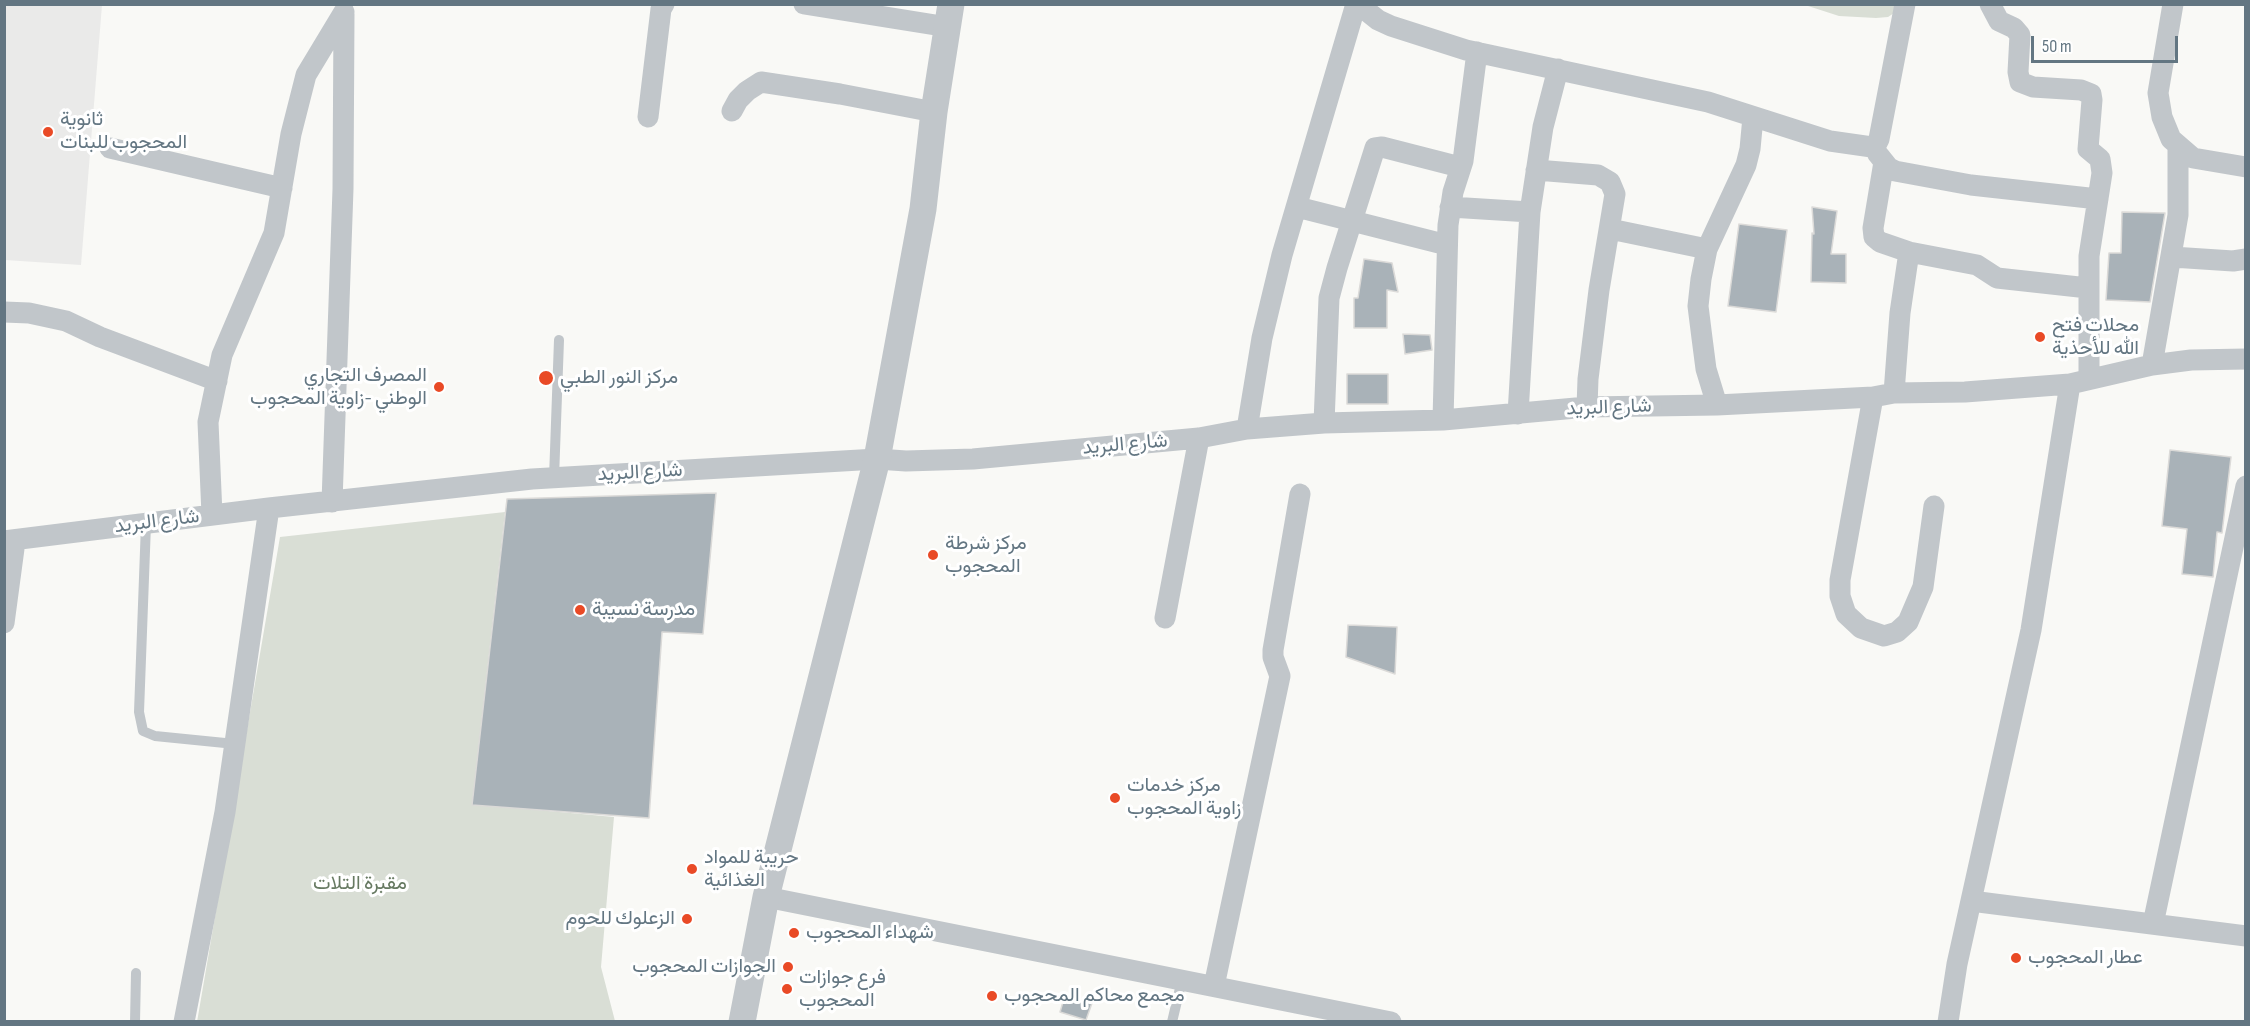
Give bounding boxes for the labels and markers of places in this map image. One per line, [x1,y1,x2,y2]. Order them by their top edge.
place label: ثانوية المحجوب للبنات [60,108,187,155]
marker: ثانوية المحجوب للبنات [41,125,55,139]
place label: محلات فتح الله للأحذية [2052,314,2139,361]
marker: محلات فتح الله للأحذية [2033,330,2047,344]
place label: المصرف التجاري الوطني -زاوية المحجوب [250,364,427,411]
place label: مركز النور الطبي [560,366,678,390]
marker: مركز النور الطبي [537,369,555,387]
marker: المصرف التجاري الوطني -زاوية المحجوب [432,380,446,394]
place label: مركز شرطة المحجوب [945,532,1027,579]
marker: مركز شرطة المحجوب [926,548,940,562]
place label: مدرسة نسيبة [592,598,695,622]
marker: مدرسة نسيبة [573,603,587,617]
place label: مركز خدمات زاوية المحجوب [1127,774,1241,821]
marker: مركز خدمات زاوية المحجوب [1108,791,1122,805]
place label: حريبة للمواد الغذائية [704,846,799,893]
marker: حريبة للمواد الغذائية [685,862,699,876]
place label: الزعلوك للحوم [565,907,675,931]
marker: الزعلوك للحوم [680,912,694,926]
place label: شهداء المحجوب [806,921,934,945]
marker: شهداء المحجوب [787,926,801,940]
place label: عطار المحجوب [2028,946,2143,970]
marker: عطار المحجوب [2009,951,2023,965]
place label: الجوازات المحجوب [632,955,776,979]
marker: الجوازات المحجوب [781,960,795,974]
place label: فرع جوازات المحجوب [799,966,886,1013]
marker: فرع جوازات المحجوب [780,982,794,996]
place label: مجمع محاكم المحجوب [1004,984,1185,1008]
marker: مجمع محاكم المحجوب [985,989,999,1003]

